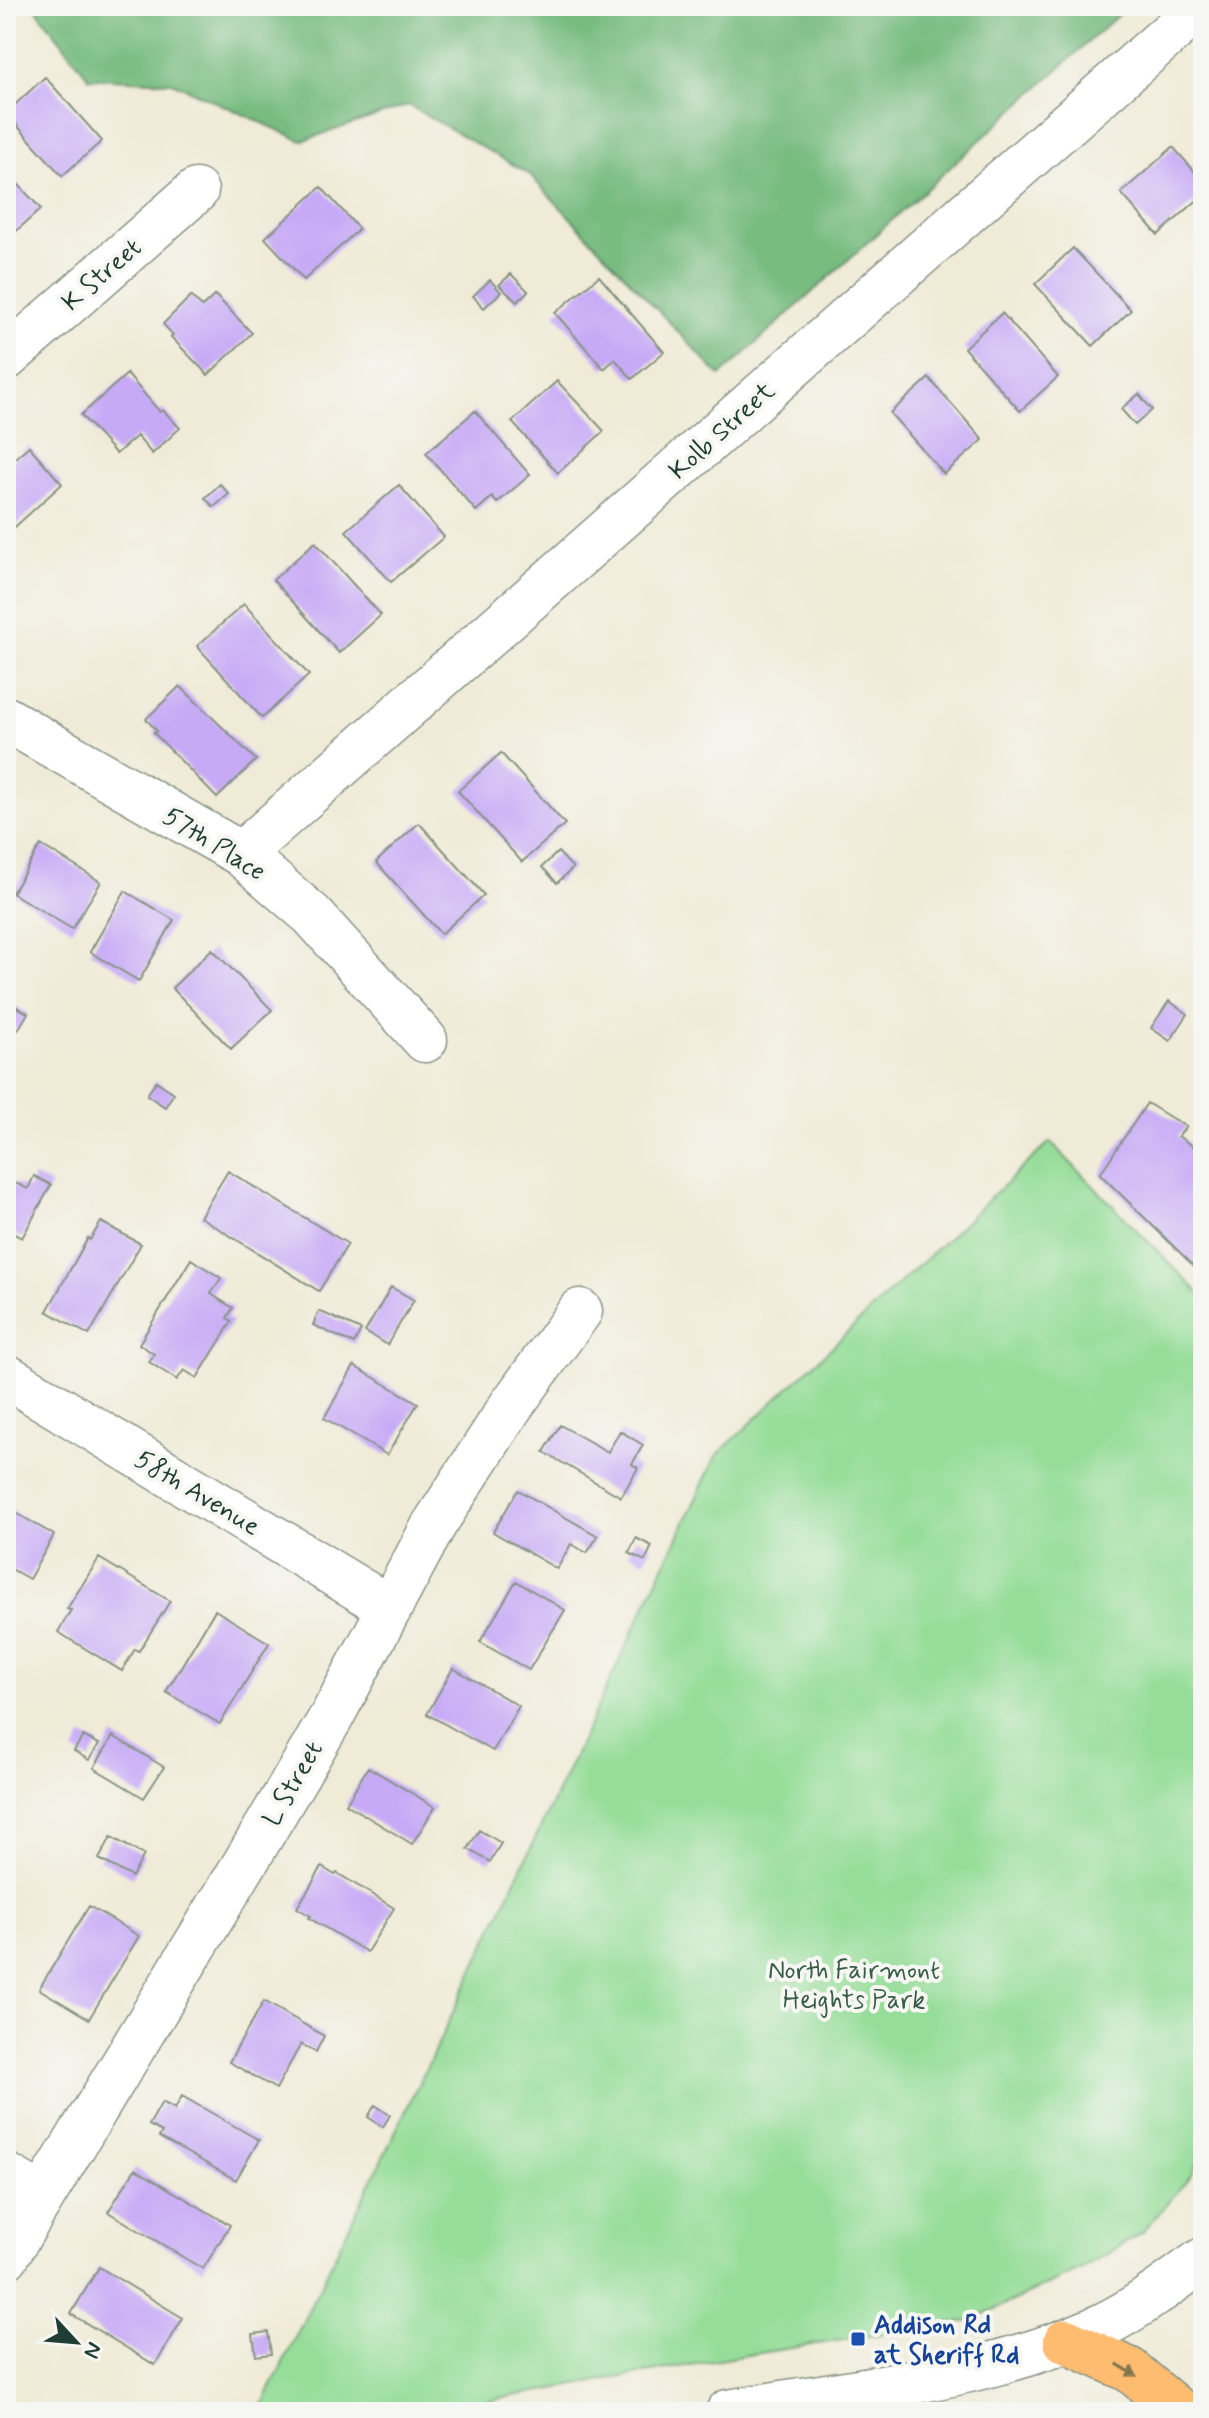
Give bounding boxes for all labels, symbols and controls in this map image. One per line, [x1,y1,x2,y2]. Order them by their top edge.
street label: K Street [55,231,149,320]
street label: Kolb Street [662,375,782,488]
street label: 57th Place [156,800,272,890]
street label: 58th Avenue [128,1443,266,1545]
street label: L Street [256,1735,332,1833]
park label: North Fairmont Heights Park [768,1954,940,2018]
north arrow [36,2302,116,2382]
place label: Addison Rd at Sheriff Rd [874,2309,1019,2373]
marker: Addison Rd at Sheriff Rd [849,2330,867,2348]
text: N [76,2337,108,2363]
one-way arrow [1116,2363,1138,2377]

